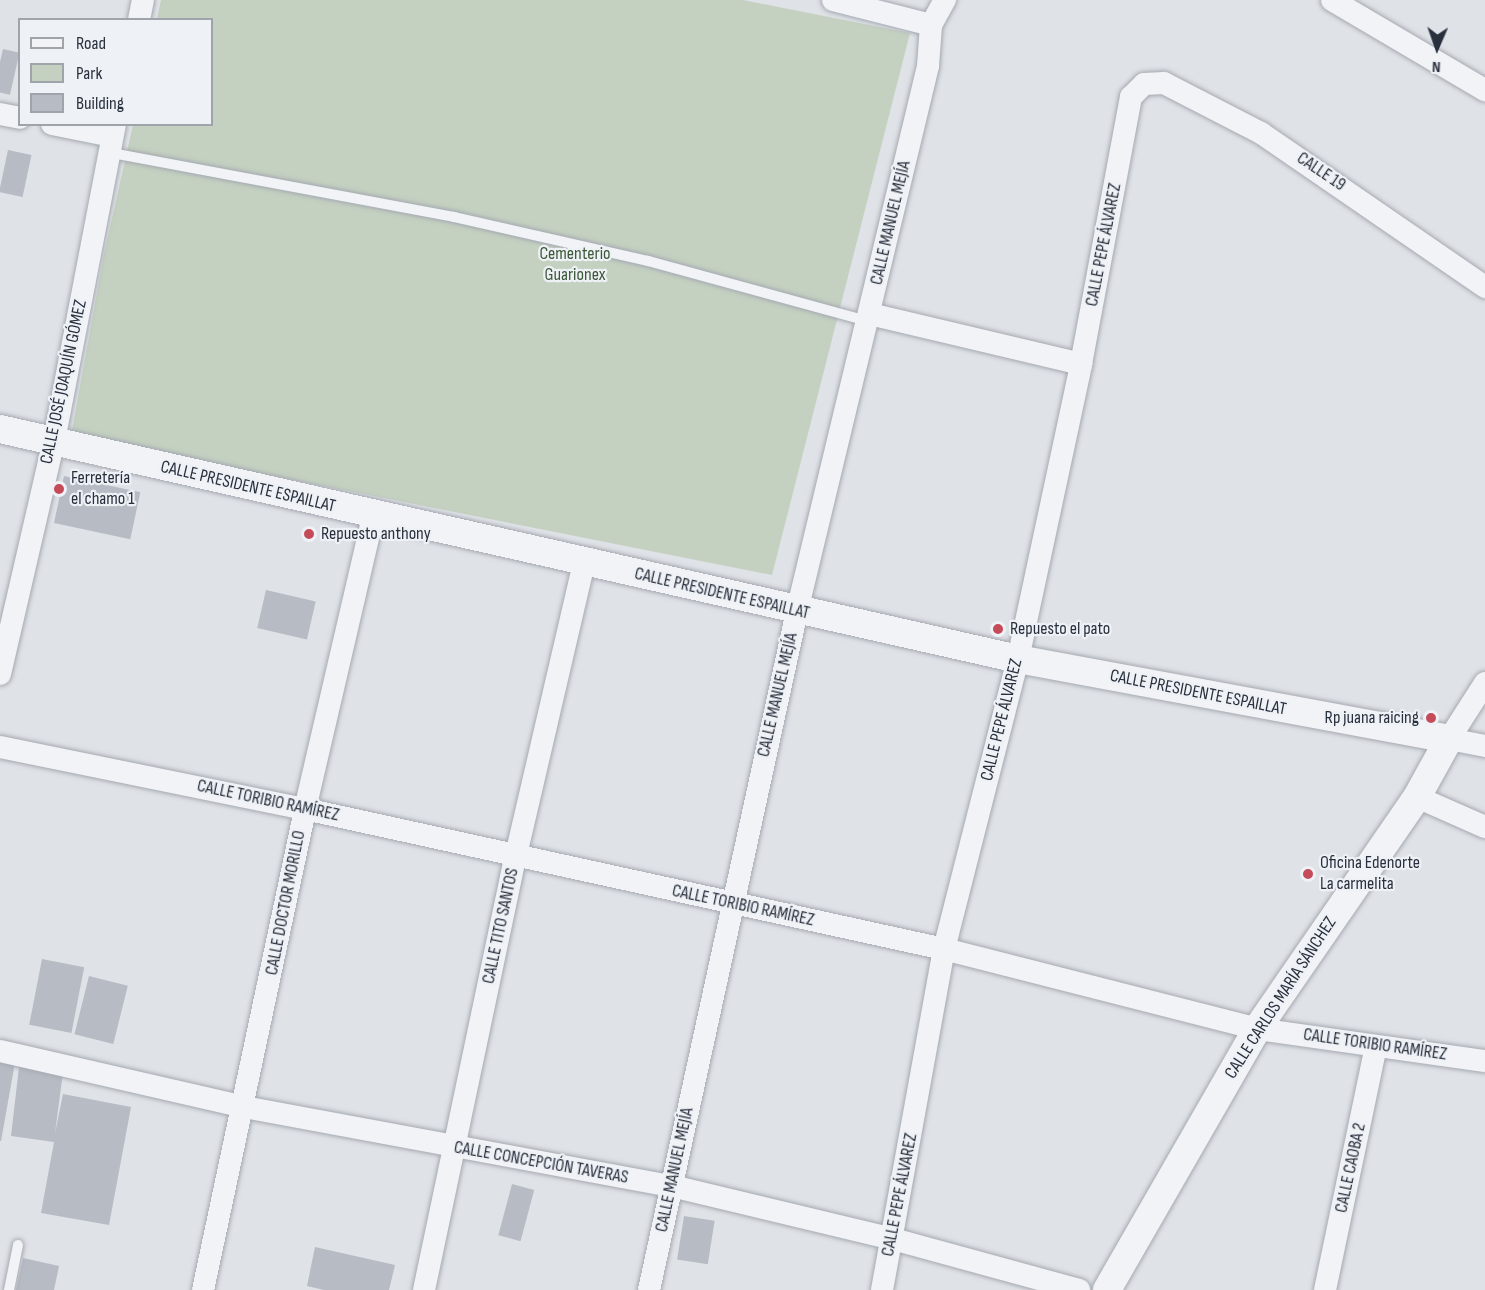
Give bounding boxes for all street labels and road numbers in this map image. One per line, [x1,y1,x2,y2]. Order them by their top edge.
street label: CALLE 19 [1292,148,1350,196]
street label: CALLE MANUEL MEJÍA [866,159,916,287]
street label: CALLE PEPE ÁLVAREZ [1081,182,1127,308]
street label: CALLE JOSÉ JOAQUÍN GÓMEZ [36,298,92,466]
street label: CALLE PRESIDENTE ESPAILLAT [158,456,338,518]
street label: CALLE PRESIDENTE ESPAILLAT [632,563,812,625]
street label: CALLE MANUEL MEJÍA [753,631,803,759]
street label: CALLE PEPE ÁLVAREZ [976,657,1028,783]
street label: CALLE PRESIDENTE ESPAILLAT [1108,665,1288,721]
street label: CALLE TORIBIO RAMÍREZ [195,775,341,827]
street label: CALLE DOCTOR MORILLO [261,829,311,977]
street label: CALLE TITO SANTOS [478,866,524,986]
street label: CALLE TORIBIO RAMÍREZ [670,880,816,932]
street label: CALLE CARLOS MARÍA SÁNCHEZ [1221,913,1341,1083]
street label: CALLE TORIBIO RAMÍREZ [1302,1024,1448,1066]
street label: CALLE MANUEL MEJÍA [651,1106,699,1234]
street label: CALLE CAOBA 2 [1331,1121,1371,1215]
street label: CALLE PEPE ÁLVAREZ [877,1132,923,1258]
street label: CALLE CONCEPCIÓN TAVERAS [452,1137,630,1189]

